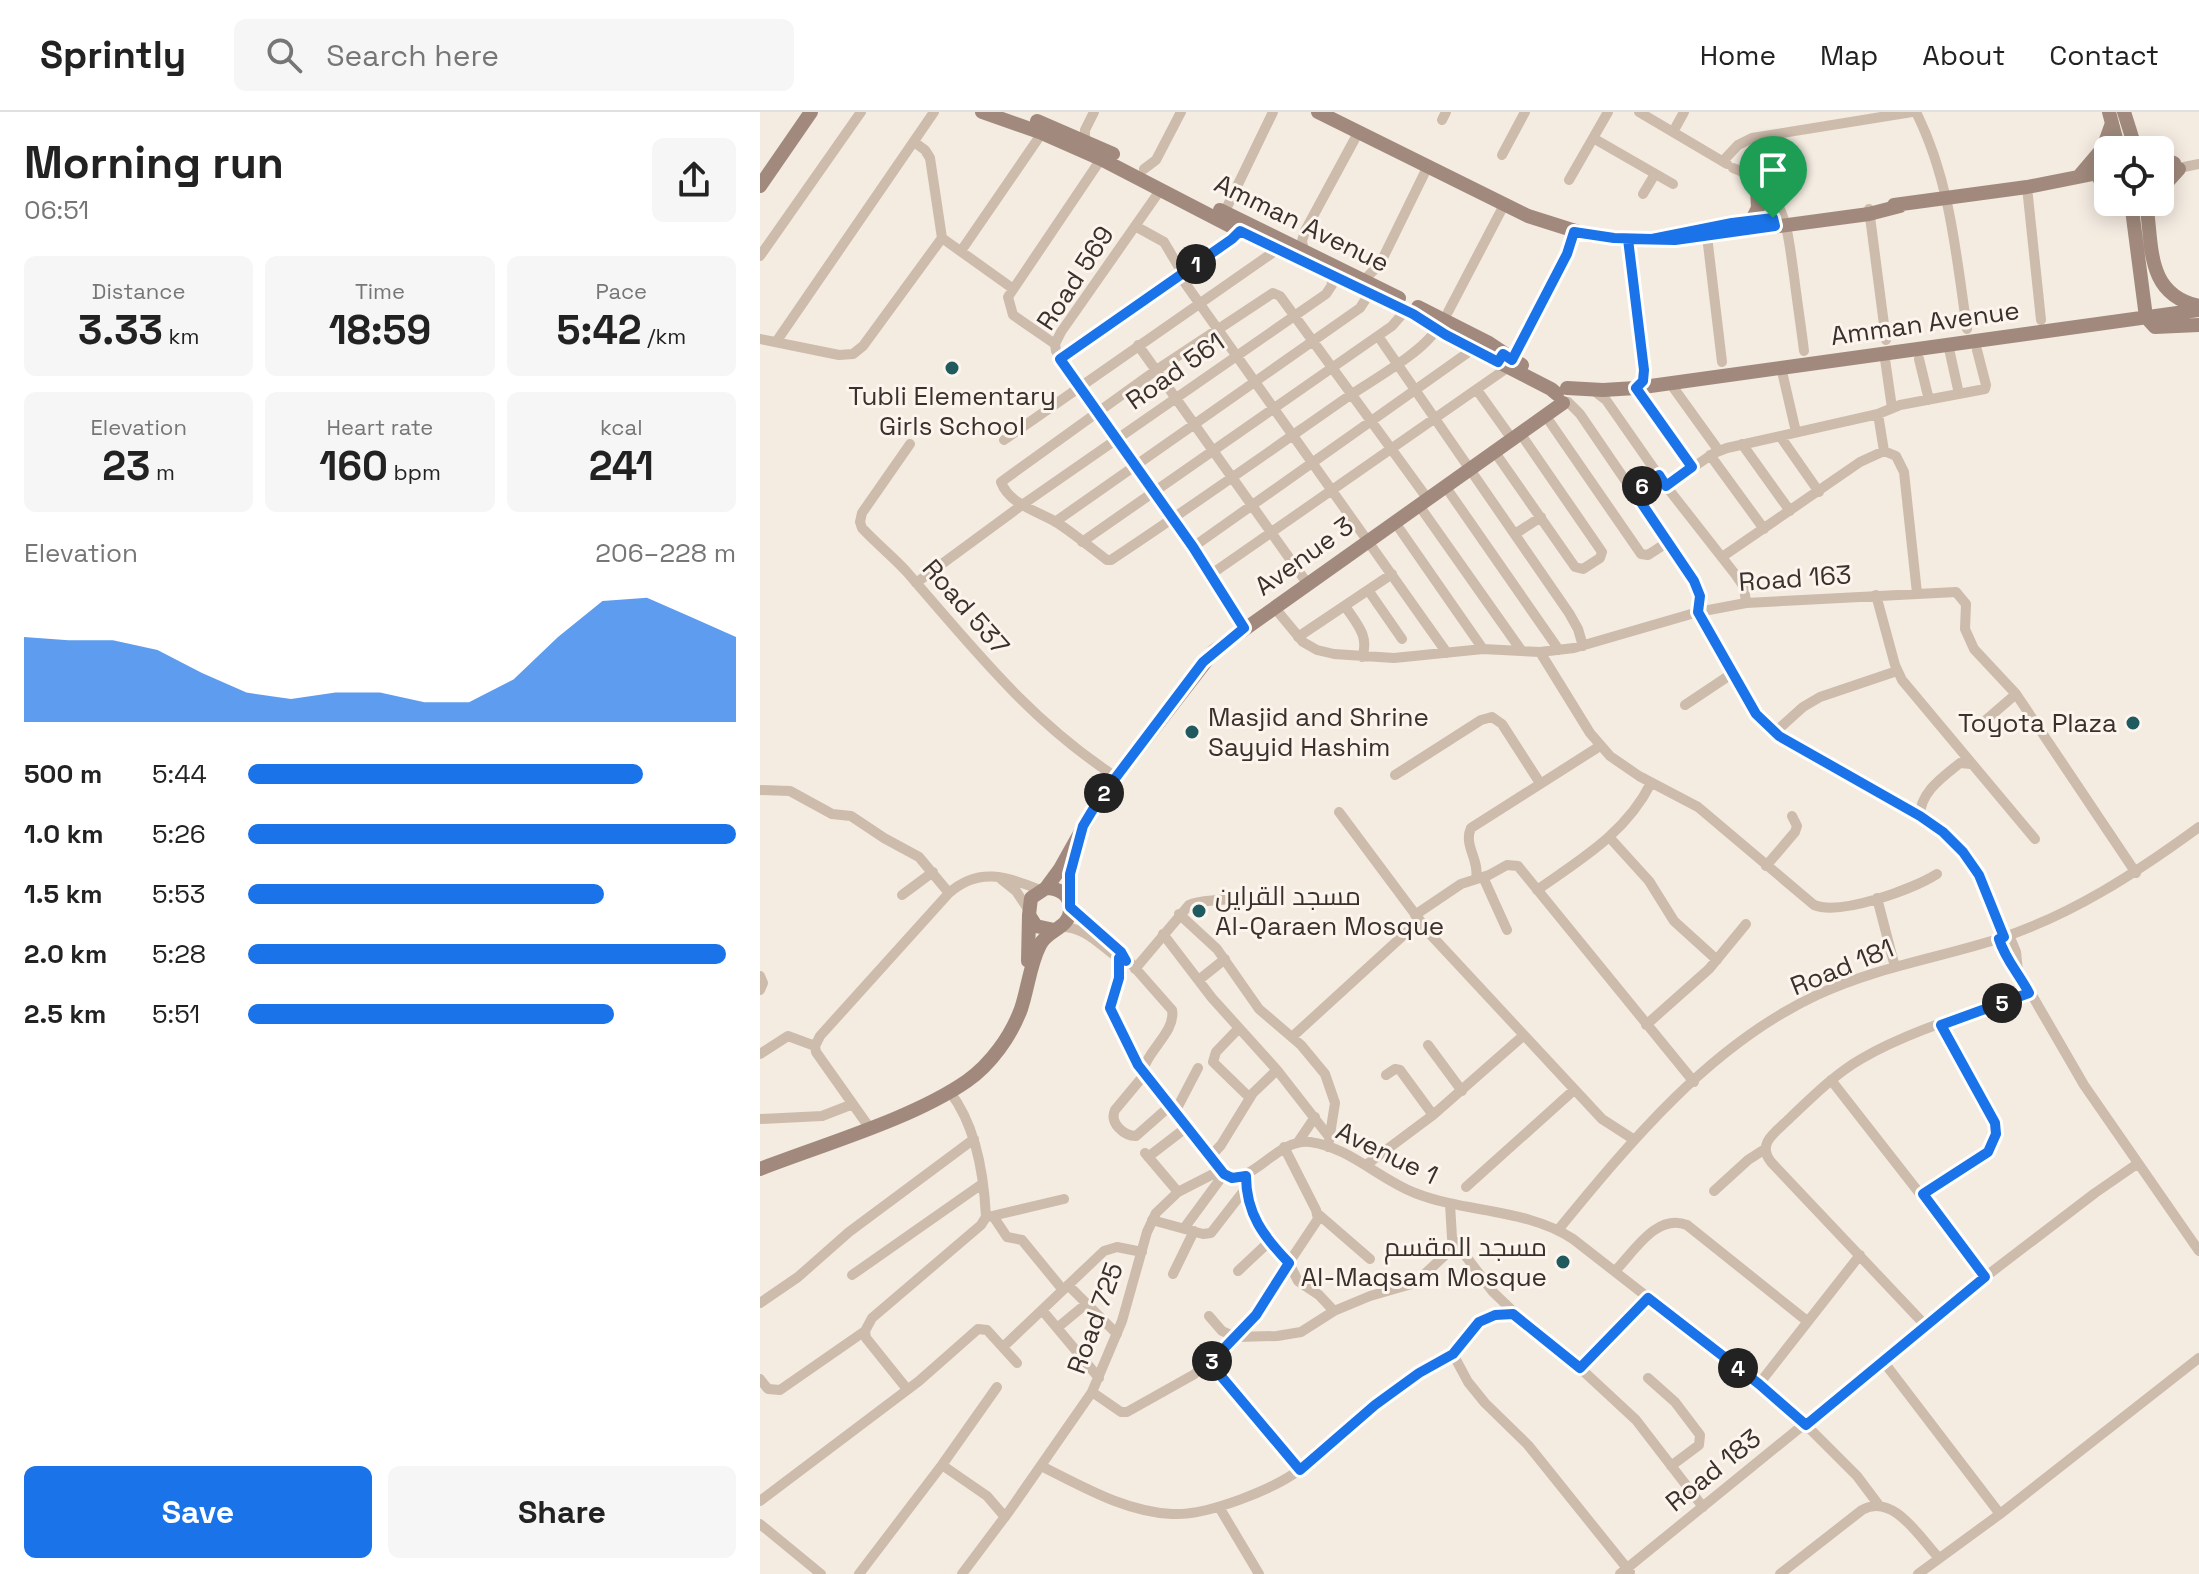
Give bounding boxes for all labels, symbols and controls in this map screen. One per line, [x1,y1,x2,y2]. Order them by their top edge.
search box [234,19,794,91]
text: Sprintly [40,31,186,79]
icon: search [262,33,306,77]
text: Search here [326,36,499,75]
text: Home [1700,37,1776,73]
text: Map [1820,37,1878,73]
text: About [1922,37,2005,73]
text: Contact [2049,37,2159,73]
text: Morning run [24,135,284,191]
pin [1739,136,1807,218]
map controls [2094,136,2174,216]
button: locate [2094,136,2174,216]
button: share [652,138,736,222]
icon: arrive [1751,148,1795,192]
street label: Amman Avenue [1209,166,1395,280]
text: 06:51 [24,193,89,227]
street label: Road 569 [1029,219,1121,337]
pin: 1 [1176,244,1216,284]
text: 1 [1191,250,1201,278]
text: Distance [92,277,186,305]
text: Time [355,277,405,305]
text: Pace [596,277,647,305]
street label: Amman Avenue [1828,293,2022,353]
text: 3.33 [78,305,163,356]
text: 18:59 [329,305,431,356]
text: 5:42 [556,305,642,356]
text: km [163,322,199,350]
text: /km [642,322,686,350]
street label: Road 561 [1119,325,1231,417]
marker: Tubli Elementary Girls School [943,359,961,377]
place label: Tubli Elementary Girls School [848,379,1056,443]
text: Elevation [90,413,187,441]
text: Heart rate [327,413,433,441]
text: kcal [600,413,643,441]
text: 23 [102,441,150,492]
text: 160 [319,441,388,492]
text: 241 [589,441,654,492]
text: m [150,458,175,486]
text: bpm [388,458,441,486]
pin: 6 [1622,466,1662,506]
text: 6 [1635,472,1649,500]
street label: Avenue 3 [1248,509,1360,603]
text: Elevation [24,536,138,570]
text: 206–228 m [595,536,736,570]
street label: Road 537 [915,552,1017,662]
street label: Road 163 [1737,557,1853,599]
place label: Masjid and Shrine Sayyid Hashim [1208,700,1429,764]
place label: Toyota Plaza [1958,706,2117,740]
marker: Toyota Plaza [2124,714,2142,732]
marker: Masjid and Shrine Sayyid Hashim [1183,723,1201,741]
text: 500 m [24,757,102,791]
text: 5:44 [152,757,207,791]
pin: 2 [1084,773,1124,813]
text: 2 [1097,779,1111,807]
text: 1.0 km [24,817,104,851]
text: 5:26 [152,817,206,851]
text: 1.5 km [24,877,103,911]
text: 5:53 [152,877,205,911]
place label: مسجد القراين Al-Qaraen Mosque [1215,879,1444,943]
marker: مسجد القراين Al-Qaraen Mosque [1190,902,1208,920]
street label: Road 181 [1785,931,1899,1003]
text: 2.0 km [24,937,107,971]
text: 5:28 [152,937,206,971]
pin: 5 [1982,983,2022,1023]
text: 5 [1995,989,2009,1017]
text: 2.5 km [24,997,106,1031]
text: 5:51 [152,997,200,1031]
street label: Avenue 1 [1330,1114,1444,1192]
place label: مسجد المقسم Al-Maqsam Mosque [1301,1230,1547,1294]
marker: مسجد المقسم Al-Maqsam Mosque [1554,1253,1572,1271]
street label: Road 725 [1059,1258,1131,1378]
pin: 3 [1192,1341,1232,1381]
text: 3 [1205,1347,1219,1375]
pin: 4 [1718,1348,1758,1388]
text: 4 [1731,1354,1745,1382]
street label: Road 183 [1658,1421,1768,1519]
button: Save [24,1466,372,1558]
button: Share [388,1466,736,1558]

